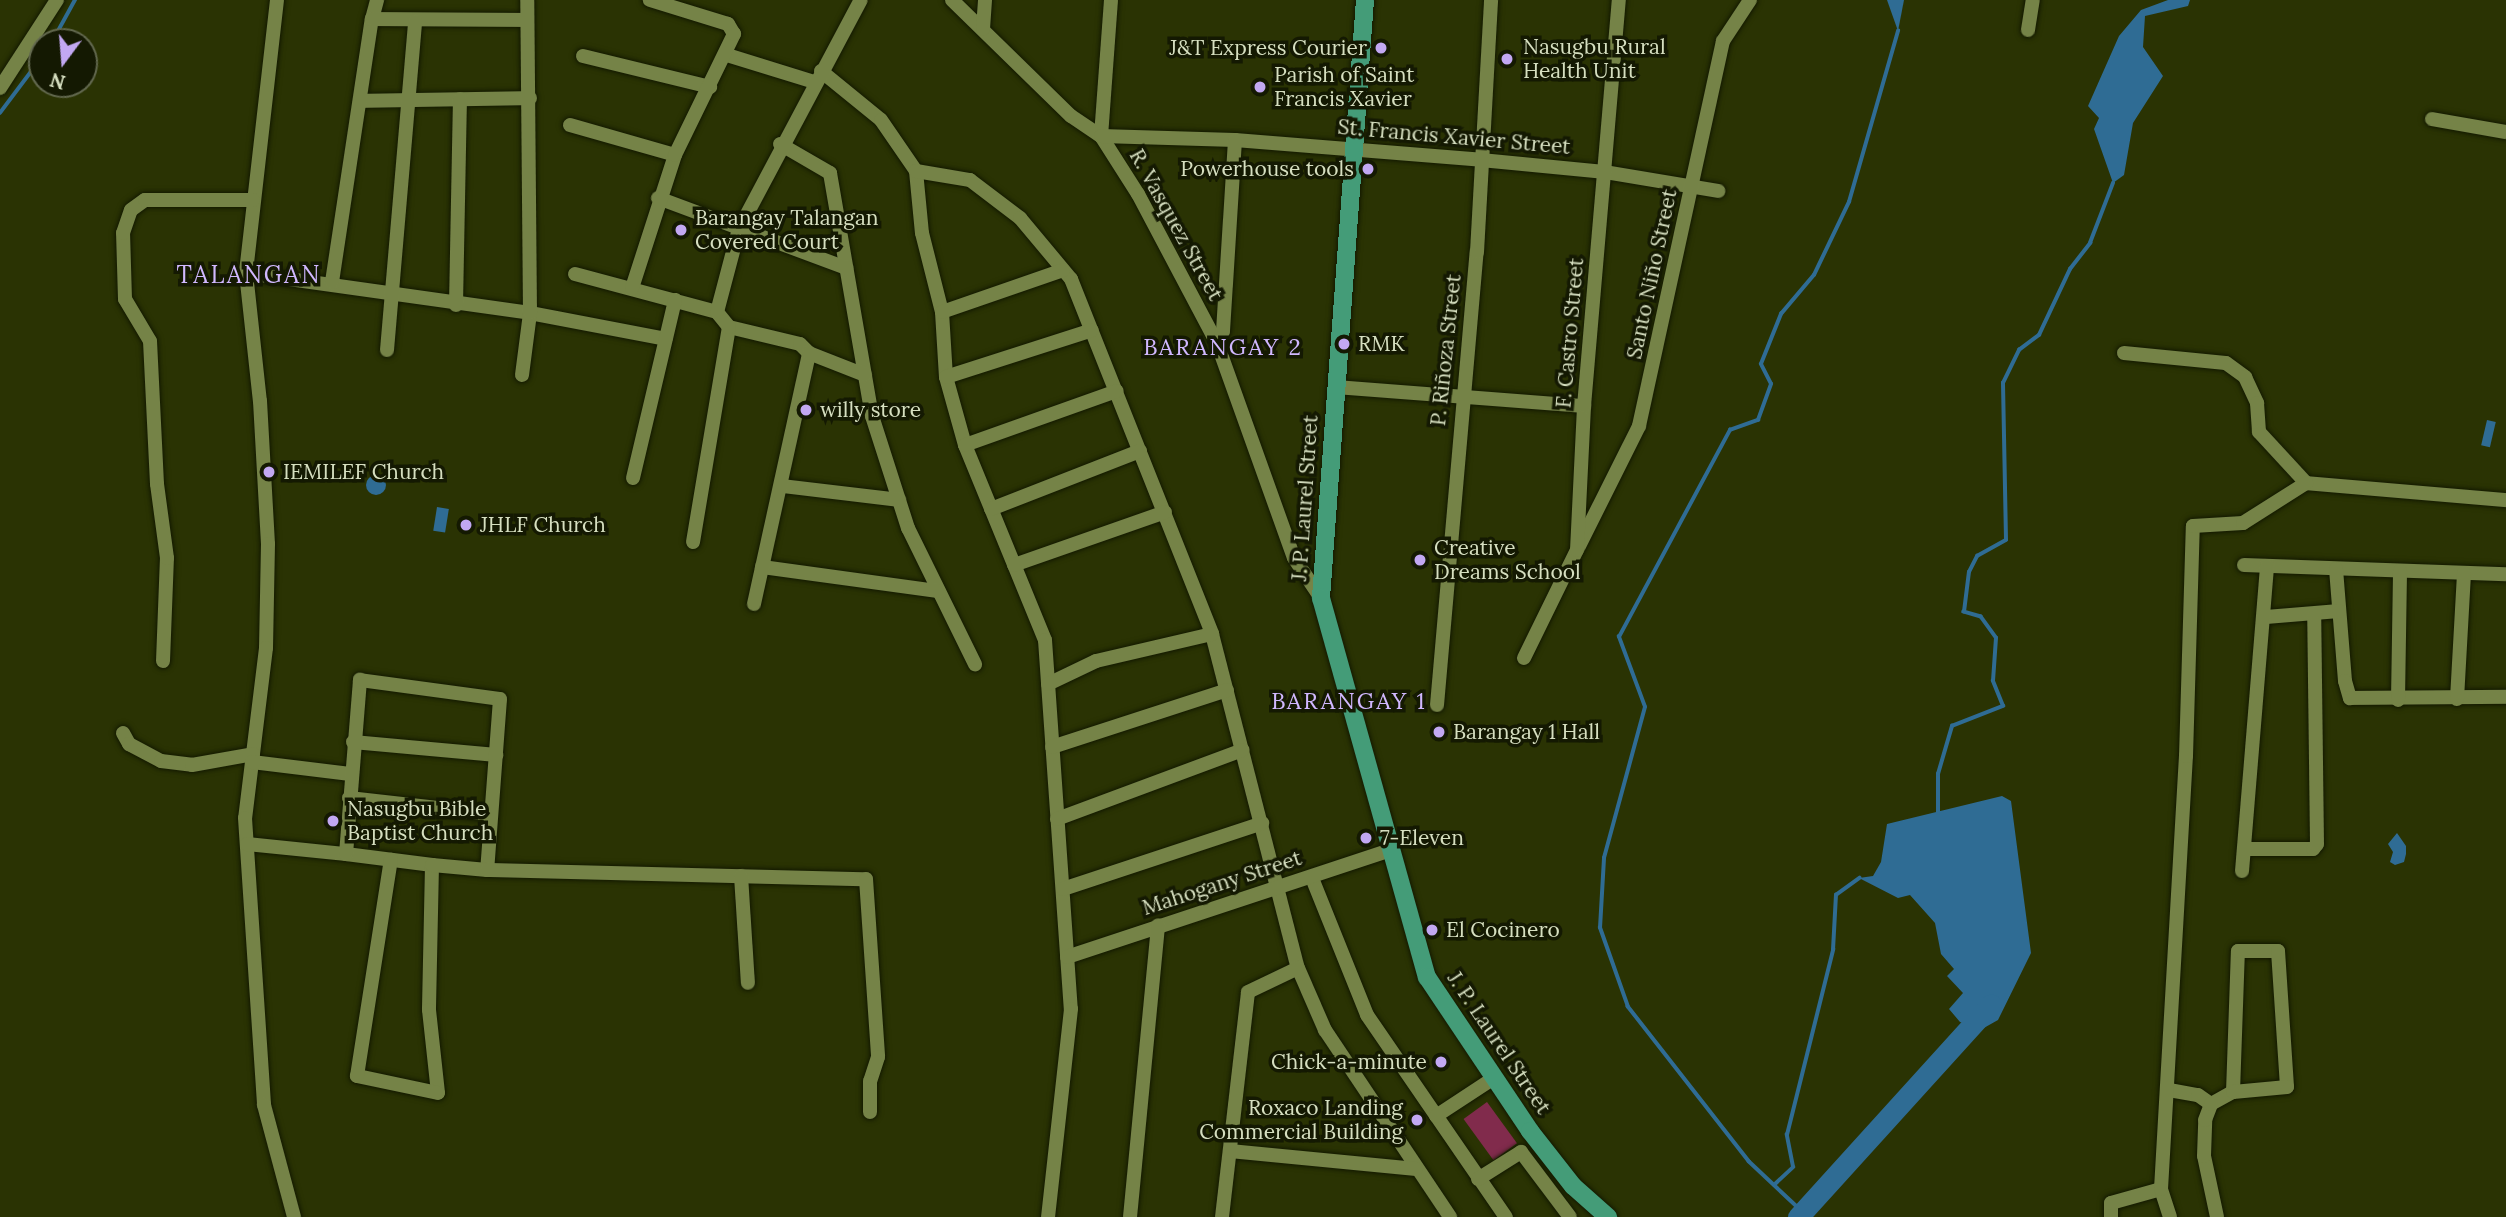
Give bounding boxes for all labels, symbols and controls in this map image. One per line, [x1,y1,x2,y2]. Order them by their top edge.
north arrow [28,28,98,98]
place label: Nasugbu Rural Health Unit [1523,34,1666,84]
place label: J&T Express Courier [1169,35,1367,61]
marker: J&T Express Courier [1373,40,1389,56]
marker: Nasugbu Rural Health Unit [1497,49,1517,69]
place label: Parish of Saint Francis Xavier [1274,62,1414,112]
text: N [47,68,68,95]
marker: Parish of Saint Francis Xavier [1252,79,1268,95]
street label: St. Francis Xavier Street [1337,114,1571,160]
street label: R. Vasquez Street [1124,145,1228,305]
place label: Powerhouse tools [1180,156,1354,182]
marker: Powerhouse tools [1360,161,1376,177]
street label: Santo Niño Street [1622,187,1682,361]
place label: Barangay Talangan Covered Court [695,205,879,255]
marker: Barangay Talangan Covered Court [673,222,689,238]
street label: F. Castro Street [1551,257,1589,409]
district label: TALANGAN [178,261,320,289]
street label: P. Riñoza Street [1426,273,1466,427]
place label: RMK [1358,331,1405,357]
district label: BARANGAY 2 [1145,333,1301,361]
marker: RMK [1336,336,1352,352]
place label: willy store [820,397,921,423]
marker: willy store [798,402,814,418]
street label: J. P. Laurel Street [1287,414,1323,582]
place label: IEMILEF Church [283,459,444,485]
marker: IEMILEF Church [261,464,277,480]
place label: JHLF Church [480,512,606,538]
marker: JHLF Church [458,517,474,533]
place label: Creative Dreams School [1434,535,1581,585]
marker: Creative Dreams School [1412,552,1428,568]
district label: BARANGAY 1 [1272,687,1426,715]
place label: Barangay 1 Hall [1453,719,1600,745]
marker: Barangay 1 Hall [1431,724,1447,740]
place label: Nasugbu Bible Baptist Church [347,796,493,846]
marker: Nasugbu Bible Baptist Church [325,813,341,829]
place label: 7-Eleven [1380,825,1464,851]
marker: 7-Eleven [1358,830,1374,846]
street label: Mahogany Street [1139,845,1305,921]
place label: El Cocinero [1446,917,1560,943]
marker: El Cocinero [1424,922,1440,938]
street label: J. P. Laurel Street [1442,967,1556,1119]
place label: Chick-a-minute [1271,1049,1427,1075]
marker: Chick-a-minute [1433,1054,1449,1070]
place label: Roxaco Landing Commercial Building [1199,1095,1403,1145]
marker: Roxaco Landing Commercial Building [1409,1112,1425,1128]

